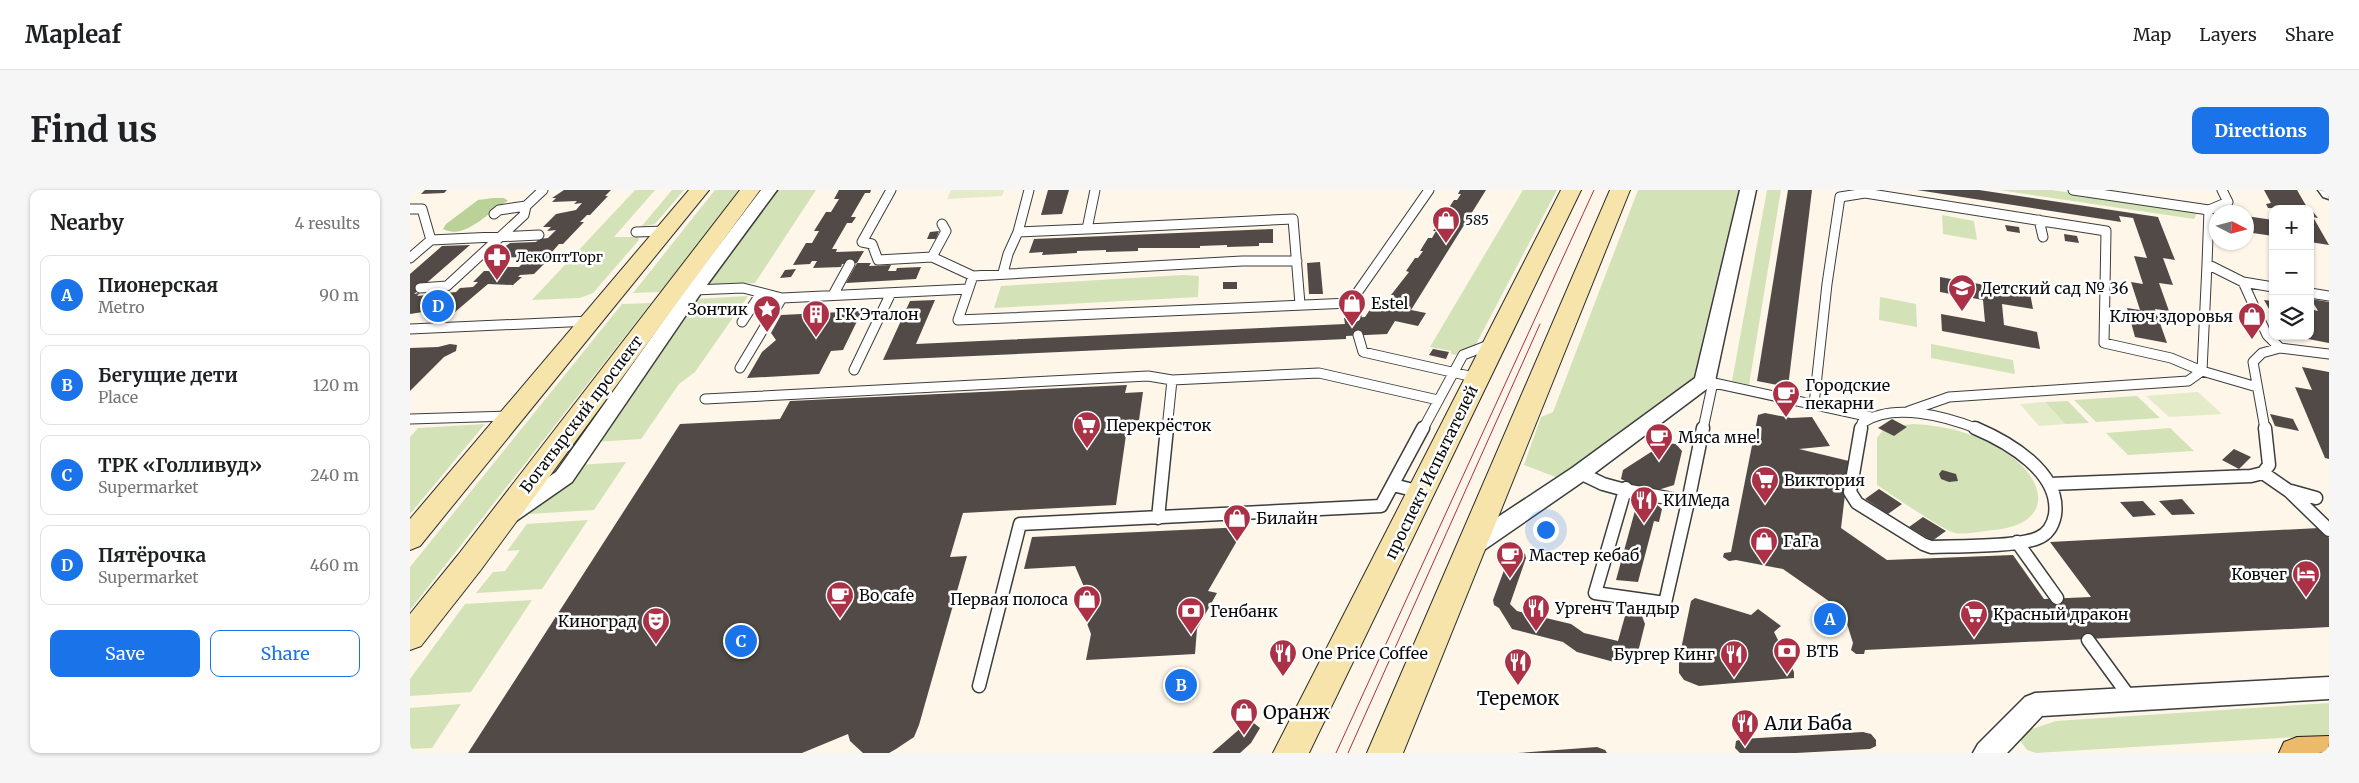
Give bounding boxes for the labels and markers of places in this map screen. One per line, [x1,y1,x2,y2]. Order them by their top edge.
shop icon: 585 [1431,205,1461,244]
place label: 585 [1465,211,1489,229]
pharmacy icon: ЛекОптТорг [482,242,512,281]
place label: ЛекОптТорг [516,248,603,266]
school or university icon: Детский сад № 36 [1947,273,1977,312]
place label: Детский сад № 36 [1981,278,2129,298]
pin: D [422,287,454,325]
shop icon: Estel [1337,288,1367,327]
place label: Estel [1371,293,1409,313]
place icon: Зонтик [752,294,782,333]
place label: Зонтик [687,299,748,319]
building icon: ГК Эталон [801,299,831,338]
shop icon: Ключ здоровья [2237,301,2267,340]
place label: ГК Эталон [835,304,919,324]
place label: Ключ здоровья [2110,306,2233,326]
place label: Городские пекарни [1805,375,1890,413]
cafe icon: Городские пекарни [1771,379,1801,418]
supermarket icon: Перекрёсток [1072,410,1102,449]
place label: Перекрёсток [1106,415,1211,435]
cafe icon: Мяса мне! [1644,422,1674,461]
place label: Мяса мне! [1678,427,1760,447]
supermarket icon: Виктория [1750,465,1780,504]
place label: Виктория [1784,470,1865,490]
restaurant icon: КИМеда [1629,485,1659,524]
place label: КИМеда [1663,490,1730,510]
shop icon: Билайн [1222,503,1252,542]
place label: Билайн [1256,508,1318,528]
shop icon: ГаГа [1749,526,1779,565]
place label: ГаГа [1783,531,1820,551]
cafe icon: Мастер кебаб [1495,540,1525,579]
place label: Мастер кебаб [1529,545,1639,565]
hotel icon: Ковчег [2291,559,2321,598]
place label: Ковчег [2231,564,2287,584]
cafe icon: Bo cafe [825,580,855,619]
shop icon: Первая полоса [1072,584,1102,623]
place label: Bo cafe [859,585,914,605]
place label: Первая полоса [950,589,1068,609]
restaurant icon: Ургенч Тандыр [1521,593,1551,632]
bank icon: Генбанк [1176,596,1206,635]
place label: Ургенч Тандыр [1554,598,1680,618]
supermarket icon: Красный дракон [1959,599,1989,638]
pin: A [1814,600,1846,638]
place label: Генбанк [1210,601,1278,621]
place label: Красный дракон [1993,604,2129,624]
theatre icon: Киноград [641,606,671,645]
place label: Киноград [558,611,637,631]
pin: C [725,622,757,660]
bank icon: ВТБ [1772,636,1802,675]
restaurant icon: One Price Coffee [1268,638,1298,677]
restaurant icon: Бургер Кинг [1719,639,1749,678]
place label: ВТБ [1806,641,1839,661]
place label: One Price Coffee [1302,643,1428,663]
place label: Бургер Кинг [1614,644,1715,664]
restaurant icon: Теремок [1503,647,1533,686]
pin: B [1165,666,1197,704]
place label: Теремок [1477,686,1559,710]
shop icon: Оранж [1229,697,1259,736]
place label: Оранж [1263,700,1329,724]
restaurant icon: Али Баба [1730,708,1760,747]
place label: Али Баба [1763,711,1852,735]

